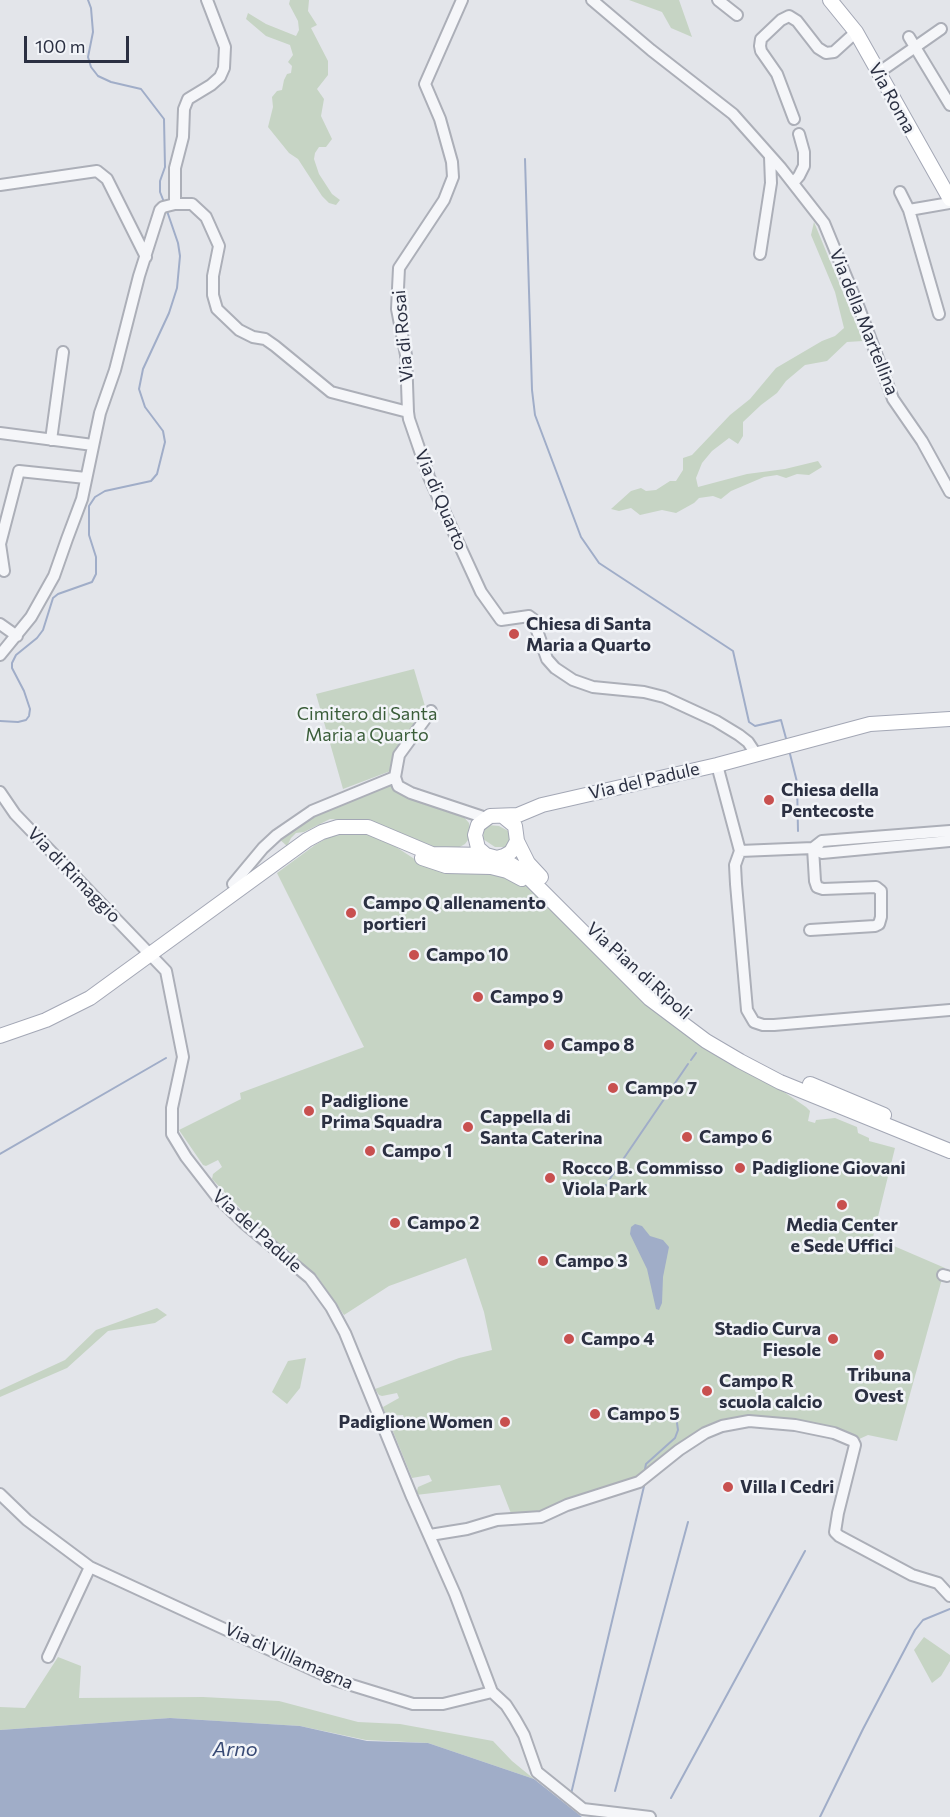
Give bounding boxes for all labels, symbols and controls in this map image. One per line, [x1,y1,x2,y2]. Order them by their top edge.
scale bar [27,24,132,62]
text: 100 m [35,35,85,57]
street label: Via Roma [864,59,920,137]
street label: Via della Martellina [825,246,903,398]
street label: Via di Rosai [388,289,418,383]
street label: Via di Quarto [410,446,472,554]
place label: Chiesa di Santa Maria a Quarto [526,613,651,656]
marker: Chiesa di Santa Maria a Quarto [507,627,521,641]
park label: Cimitero di Santa Maria a Quarto [297,703,437,746]
street label: Via del Padule [587,758,701,804]
place label: Chiesa della Pentecoste [781,779,879,822]
marker: Chiesa della Pentecoste [762,793,776,807]
street label: Via di Rimaggio [23,823,125,927]
place label: Campo Q allenamento portieri [363,892,546,934]
marker: Campo Q allenamento portieri [344,906,358,920]
street label: Via Pian di Ripoli [582,918,696,1024]
place label: Campo 10 [426,944,508,966]
marker: Campo 10 [407,948,421,962]
place label: Campo 9 [490,986,563,1008]
marker: Campo 9 [471,990,485,1004]
place label: Campo 8 [561,1034,634,1056]
marker: Campo 8 [542,1038,556,1052]
place label: Campo 7 [625,1077,697,1099]
marker: Campo 7 [606,1081,620,1095]
place label: Padiglione Prima Squadra [321,1090,442,1132]
marker: Padiglione Prima Squadra [302,1104,316,1118]
place label: Cappella di Santa Caterina [480,1106,602,1148]
marker: Cappella di Santa Caterina [461,1120,475,1134]
place label: Campo 6 [699,1126,772,1148]
marker: Campo 6 [680,1130,694,1144]
place label: Campo 1 [382,1140,452,1162]
marker: Campo 1 [363,1144,377,1158]
place label: Rocco B. Commisso Viola Park [562,1157,723,1200]
place label: Padiglione Giovani [752,1157,906,1179]
marker: Padiglione Giovani [733,1161,747,1175]
marker: Rocco B. Commisso Viola Park [543,1171,557,1185]
street label: Via del Padule [208,1185,306,1277]
marker: Media Center e Sede Uffici [835,1198,849,1212]
place label: Campo 2 [407,1212,480,1234]
place label: Media Center e Sede Uffici [786,1214,898,1256]
marker: Campo 2 [388,1216,402,1230]
place label: Campo 3 [555,1250,628,1272]
marker: Campo 3 [536,1254,550,1268]
place label: Stadio Curva Fiesole [714,1318,821,1360]
place label: Campo 4 [581,1328,654,1350]
marker: Campo 4 [562,1332,576,1346]
marker: Stadio Curva Fiesole [826,1332,840,1346]
marker: Tribuna Ovest [872,1348,886,1362]
place label: Tribuna Ovest [847,1364,911,1406]
place label: Campo R scuola calcio [719,1370,823,1412]
marker: Campo R scuola calcio [700,1384,714,1398]
place label: Campo 5 [607,1403,680,1425]
marker: Campo 5 [588,1407,602,1421]
place label: Padiglione Women [338,1411,493,1433]
marker: Padiglione Women [498,1415,512,1429]
place label: Villa I Cedri [740,1476,834,1498]
marker: Villa I Cedri [721,1480,735,1494]
street label: Via di Villamagna [221,1618,357,1694]
water label: Arno [212,1737,258,1761]

